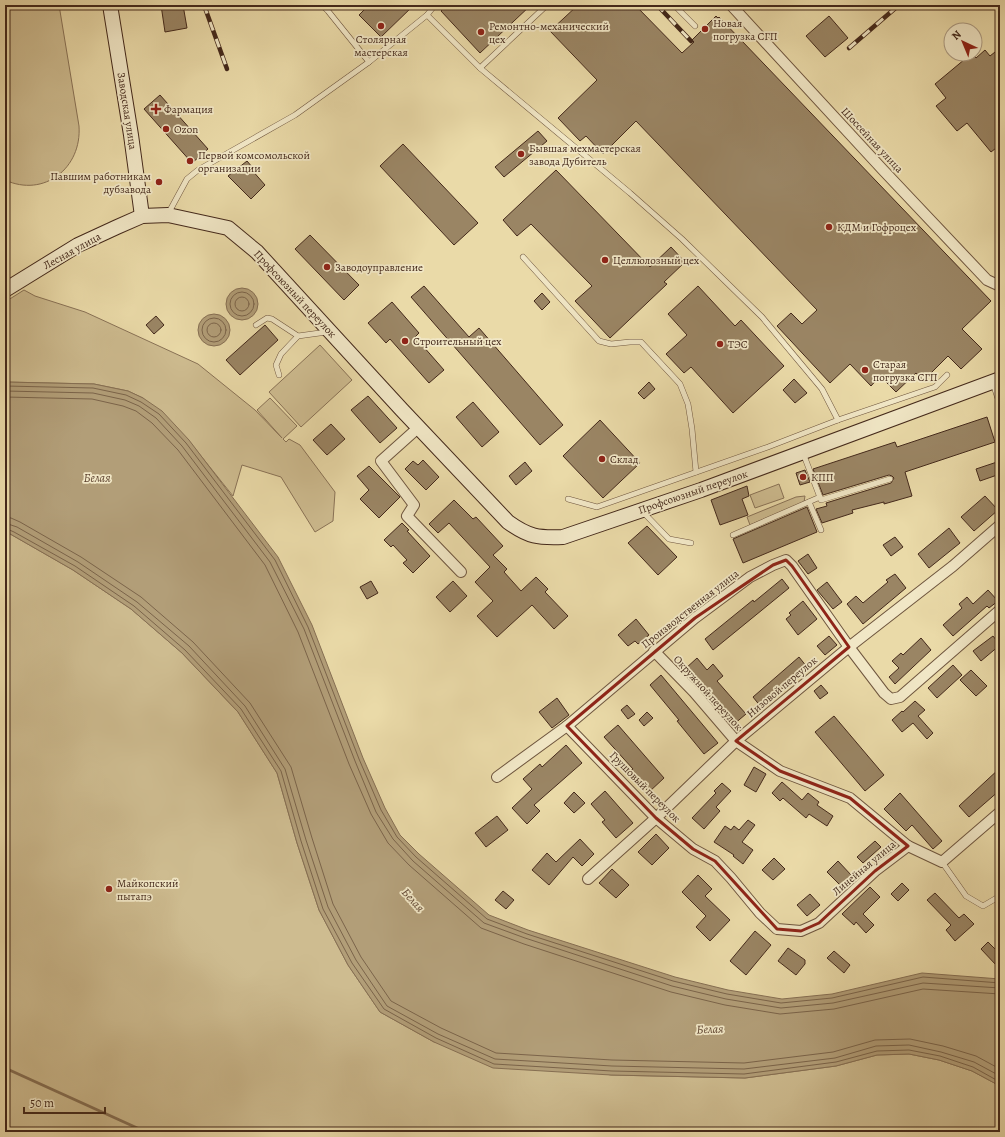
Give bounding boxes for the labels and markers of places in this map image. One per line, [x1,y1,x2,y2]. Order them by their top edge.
place label: Новая погрузка СГП [713,16,778,44]
place label: Ремонтно-механический цех [489,19,609,47]
marker: Столярная мастерская [376,21,386,31]
marker: Новая погрузка СГП [700,24,710,34]
marker: Ремонтно-механический цех [476,27,486,37]
place label: Столярная мастерская [354,32,408,60]
place label: Фармация [164,102,213,117]
marker: Фармация [151,104,161,114]
place label: Ozon [174,122,198,137]
marker: Ozon [161,124,171,134]
place label: Бывшая мехмастерская завода Дубитель [529,141,641,169]
place label: Первой комсомольской организации [198,148,310,176]
marker: Бывшая мехмастерская завода Дубитель [516,149,526,159]
marker: Первой комсомольской организации [185,156,195,166]
place label: Павшим работникам дубзавода [50,169,152,197]
marker: Павшим работникам дубзавода [154,177,164,187]
place label: КДМ и Гофроцех [837,220,917,235]
marker: КДМ и Гофроцех [824,222,834,232]
place label: Целлюлозный цех [613,253,700,268]
marker: Целлюлозный цех [600,255,610,265]
place label: Заводоуправление [335,260,423,275]
marker: Заводоуправление [322,262,332,272]
place label: Строительный цех [413,334,502,349]
marker: Строительный цех [400,336,410,346]
place label: ТЭС [728,337,748,352]
marker: ТЭС [715,339,725,349]
place label: Старая погрузка СГП [873,357,938,385]
marker: Старая погрузка СГП [860,365,870,375]
place label: Склад [610,452,639,467]
marker: Склад [597,454,607,464]
place label: КПП [811,470,834,485]
marker: КПП [798,472,808,482]
place label: Майкопский пытапэ [117,876,178,904]
marker: Майкопский пытапэ [104,884,114,894]

